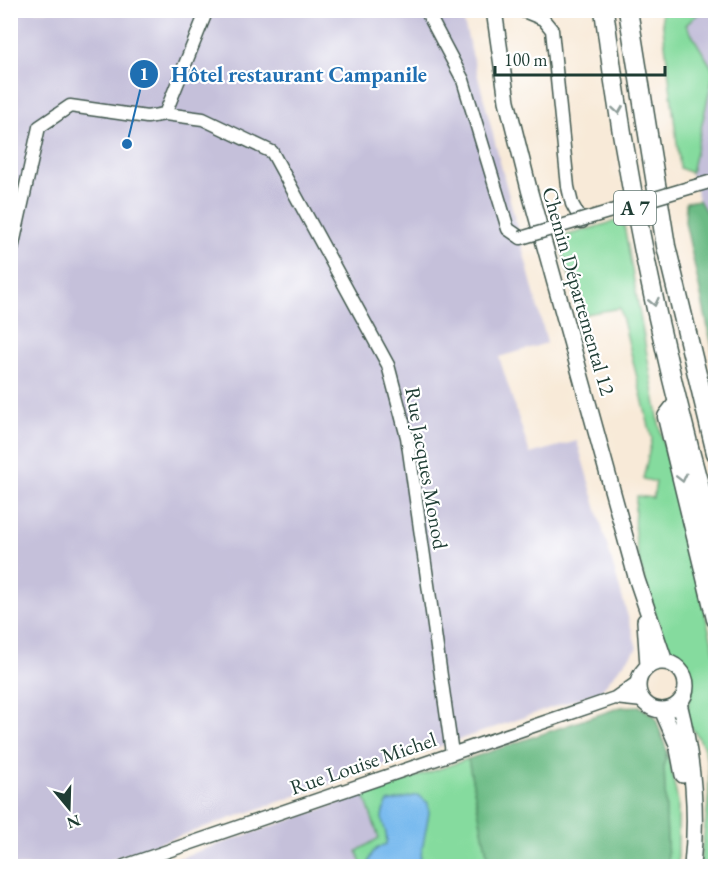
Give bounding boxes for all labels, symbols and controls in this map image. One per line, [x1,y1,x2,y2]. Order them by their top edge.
scale bar [495,39,664,77]
text: 100 m [504,48,548,71]
callout: Hôtel restaurant Campanile [129,54,439,94]
text: Hôtel restaurant Campanile [171,60,427,89]
text: 1 [139,62,149,85]
one-way arrow [611,105,623,115]
street label: Chemin Départemental 12 [536,184,622,398]
road number: A 7 [614,191,656,225]
one-way arrow [647,296,660,306]
street label: Rue Jacques Monod [399,385,455,552]
one-way arrow [674,472,687,482]
street label: Rue Louise Michel [286,725,440,801]
north arrow [39,778,99,838]
text: N [64,810,83,834]

